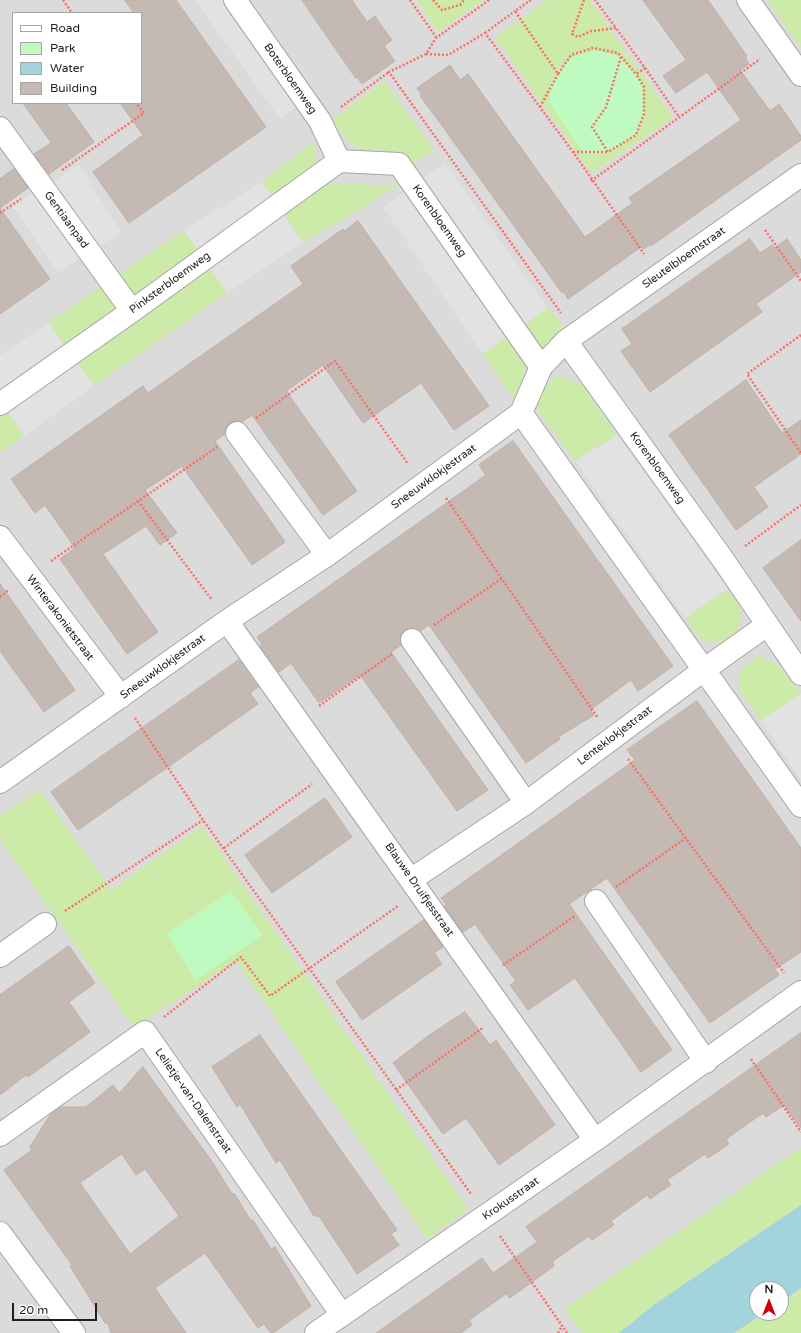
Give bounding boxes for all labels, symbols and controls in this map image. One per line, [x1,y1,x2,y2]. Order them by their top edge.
legend [12,12,142,104]
text: Road [50,21,80,35]
text: Park [50,41,76,55]
street label: Boterbloemweg [261,41,319,117]
text: Water [50,61,84,75]
text: Building [50,81,97,95]
street label: Korenbloemweg [409,182,469,260]
street label: Gentiaanpad [41,189,91,251]
street label: Sleutelbloemstraat [640,224,728,292]
street label: Pinksterbloemweg [127,249,213,317]
street label: Korenbloemweg [627,430,687,506]
street label: Sneeuwklokjestraat [389,442,479,512]
street label: Winterakonietstraat [24,573,96,663]
street label: Sneeuwklokjestraat [118,632,208,702]
street label: Lenteklokjestraat [575,704,655,768]
street label: Blauwe Druifjesstraat [382,841,456,939]
street label: Lelietje-van-Dalenstraat [152,1046,234,1156]
street label: Krokusstraat [480,1175,542,1223]
north arrow [749,1281,789,1321]
text: N [765,1283,773,1296]
scale bar [14,1295,99,1321]
text: 20 m [19,1303,48,1317]

